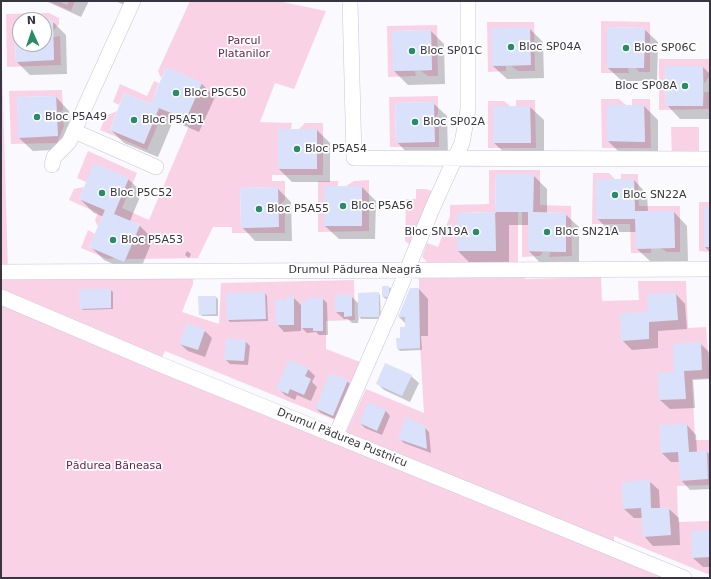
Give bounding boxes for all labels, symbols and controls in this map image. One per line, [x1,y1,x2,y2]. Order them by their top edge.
north arrow [12,12,52,52]
text: N [26,14,36,27]
park label: Parcul Platanilor [218,34,270,60]
place label: Bloc SP04A [519,40,581,54]
place label: Bloc SP06C [634,41,696,55]
marker: Bloc SP04A [506,42,516,52]
marker: Bloc SP06C [621,43,631,53]
place label: Bloc SP01C [420,44,482,58]
marker: Bloc SP01C [407,46,417,56]
place label: Bloc SP08A [615,79,677,93]
marker: Bloc SP08A [680,81,690,91]
place label: Bloc P5C50 [184,86,246,100]
marker: Bloc P5C50 [171,88,181,98]
place label: Bloc P5A49 [45,110,107,124]
marker: Bloc P5A49 [32,112,42,122]
place label: Bloc P5A51 [142,113,204,127]
marker: Bloc P5A51 [129,115,139,125]
place label: Bloc SP02A [423,115,485,129]
marker: Bloc SP02A [410,117,420,127]
place label: Bloc P5A54 [305,142,367,156]
marker: Bloc P5A54 [292,144,302,154]
place label: Bloc P5C52 [110,186,172,200]
marker: Bloc P5C52 [97,188,107,198]
place label: Bloc SN22A [623,188,687,202]
marker: Bloc SN22A [610,190,620,200]
place label: Bloc P5A56 [351,199,413,213]
marker: Bloc P5A56 [338,201,348,211]
place label: Bloc P5A55 [267,202,329,216]
marker: Bloc P5A55 [254,204,264,214]
place label: Bloc SN19A [404,225,468,239]
place label: Bloc SN21A [555,225,619,239]
marker: Bloc SN19A [471,227,481,237]
marker: Bloc SN21A [542,227,552,237]
place label: Bloc P5A53 [121,233,183,247]
marker: Bloc P5A53 [108,235,118,245]
street label: Drumul Pădurea Neagră [289,263,421,277]
street label: Drumul Pădurea Pustnicu [275,406,409,470]
park label: Pădurea Băneasa [66,459,162,473]

